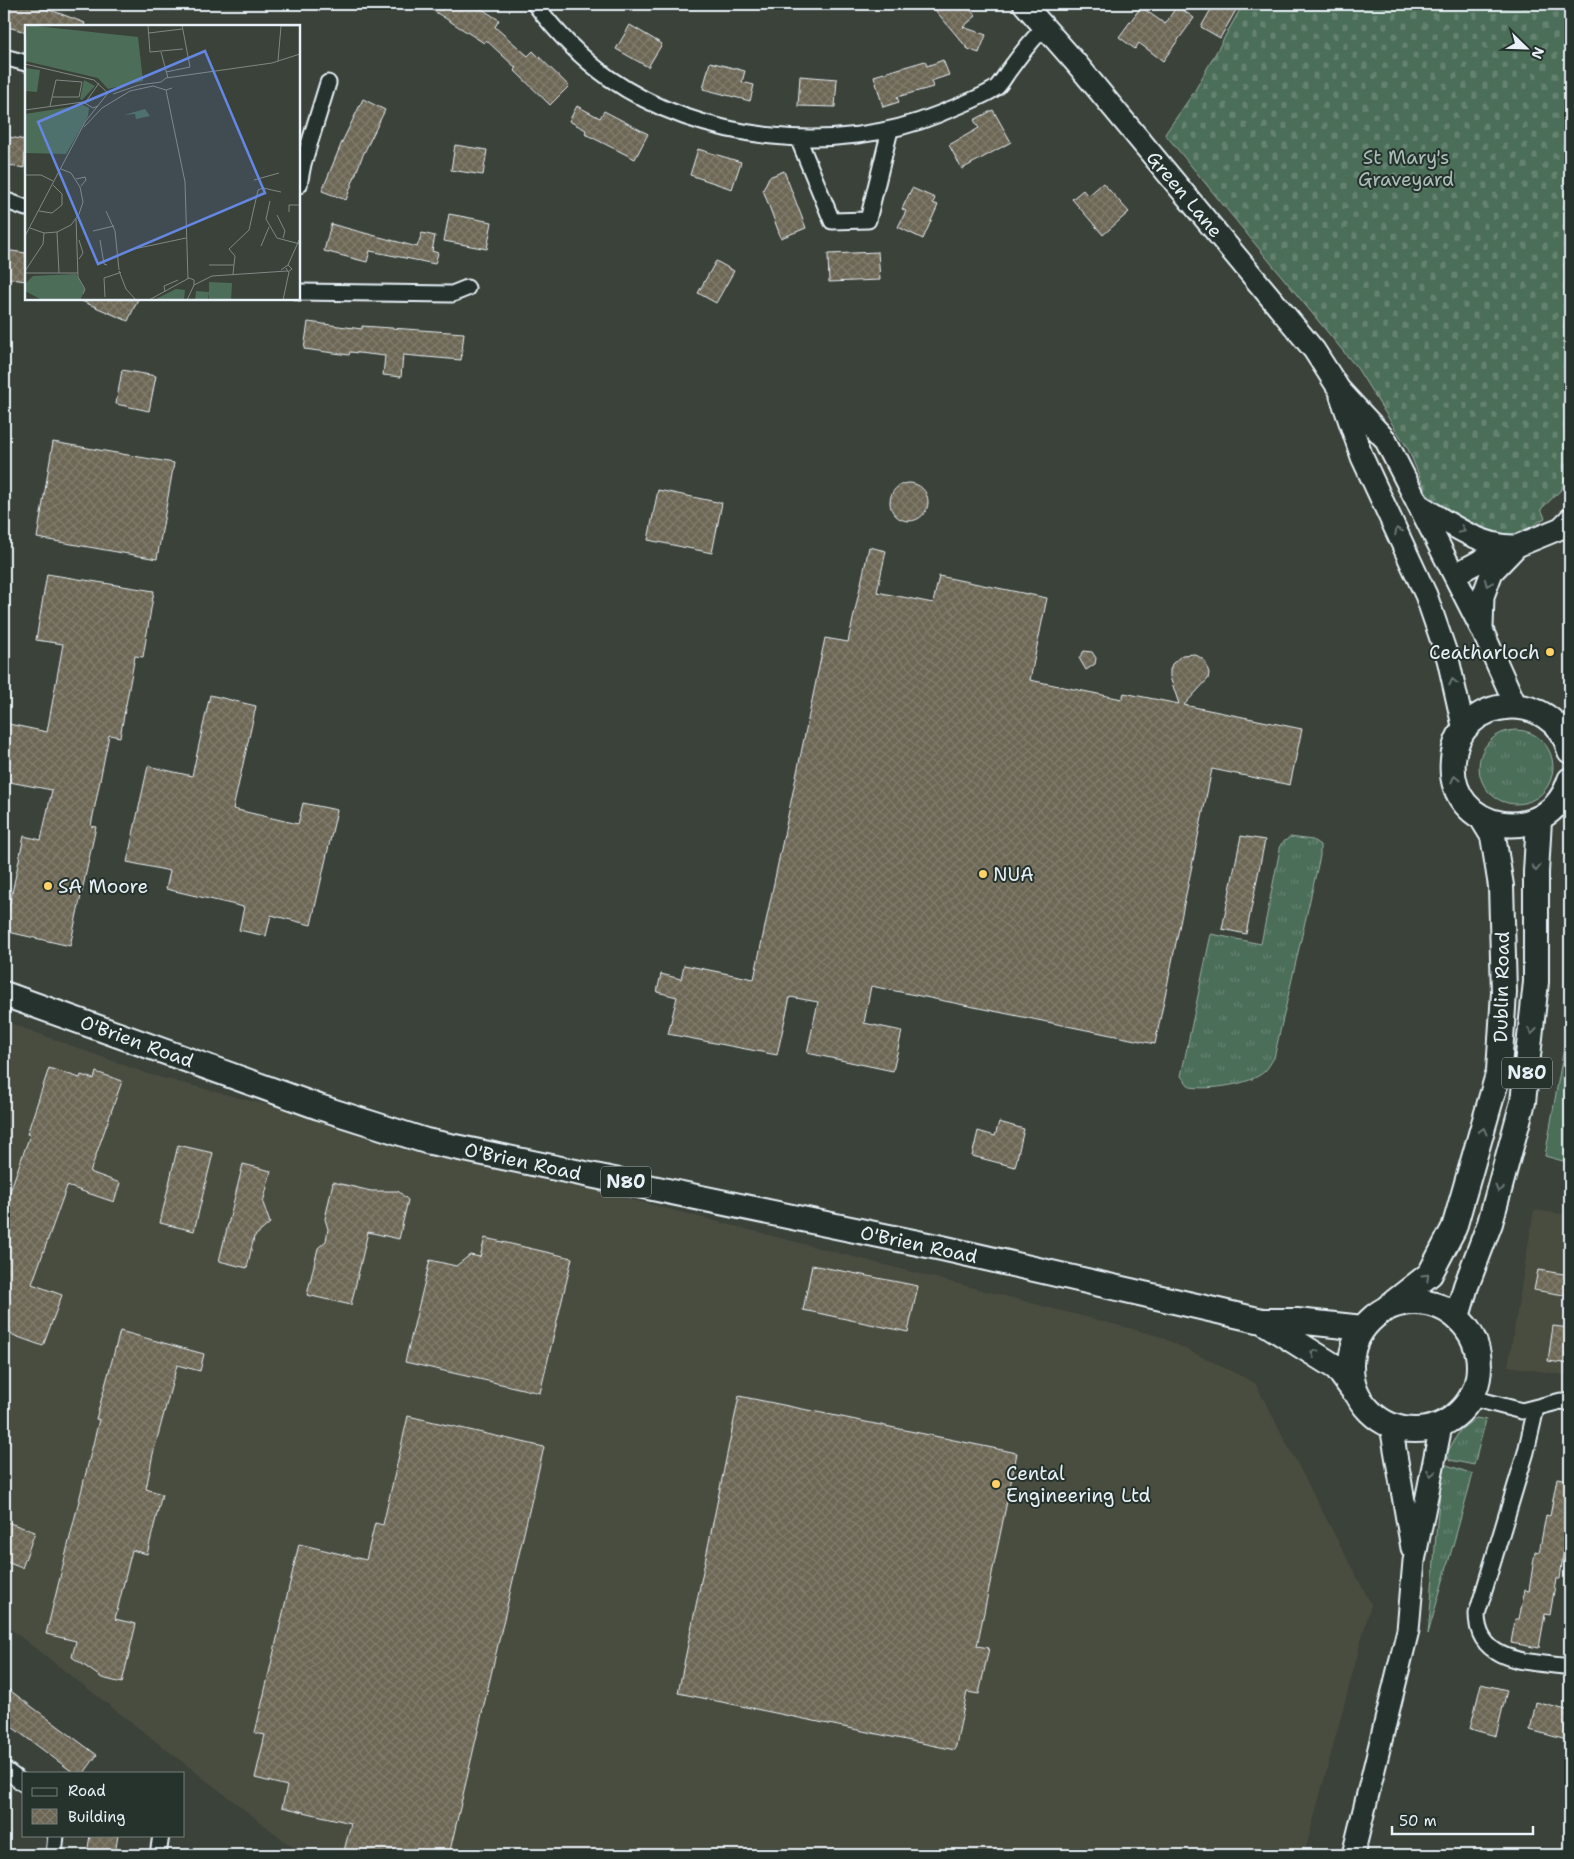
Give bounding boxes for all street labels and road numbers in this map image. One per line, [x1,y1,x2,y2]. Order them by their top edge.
street label: Green Lane [1141,146,1228,243]
street label: Dublin Road [1488,931,1515,1043]
street label: O'Brien Road [77,1009,197,1074]
road number: N80 [1502,1058,1552,1088]
street label: O'Brien Road [462,1137,584,1186]
road number: N80 [601,1166,651,1198]
street label: O'Brien Road [858,1220,980,1269]

